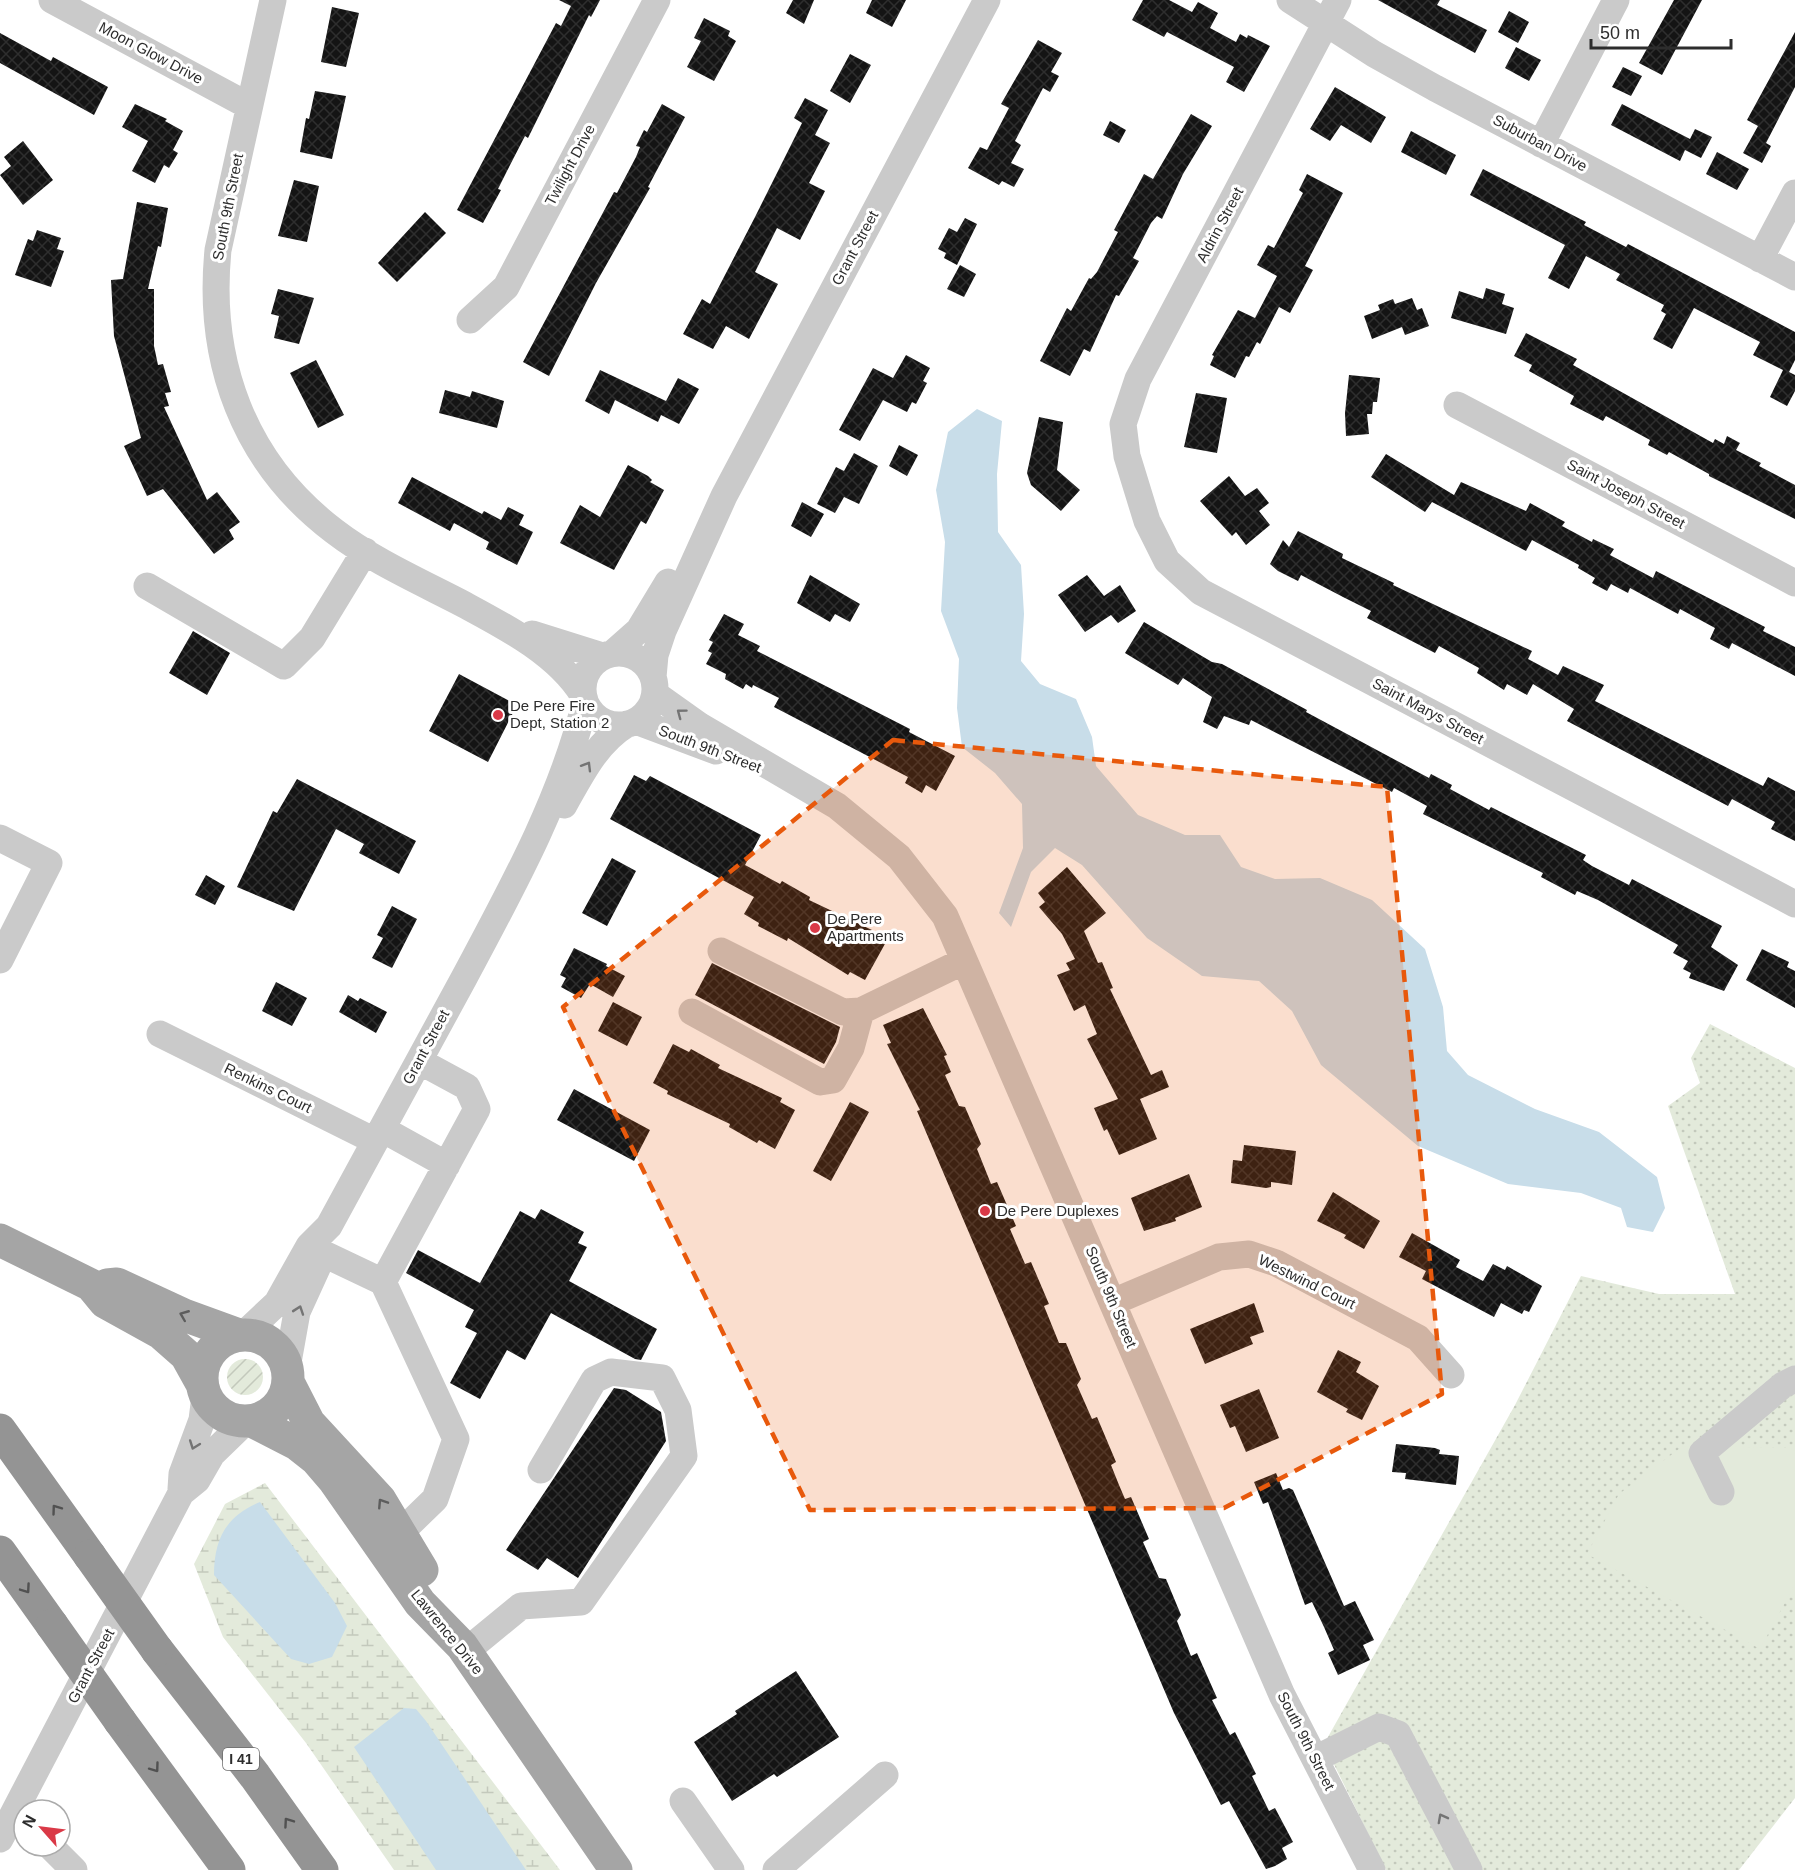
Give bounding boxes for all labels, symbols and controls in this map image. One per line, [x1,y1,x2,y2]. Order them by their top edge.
scale bar [1591,12,1730,50]
street label: Moon Glow Drive [96,18,206,87]
text: 50 m [1600,23,1640,43]
street label: Suburban Drive [1490,111,1590,175]
street label: Twilight Drive [541,121,598,208]
street label: South 9th Street [209,151,246,262]
street label: Aldrin Street [1193,184,1247,265]
street label: Grant Street [828,207,882,288]
street label: Saint Joseph Street [1564,455,1689,532]
street label: Saint Marys Street [1370,674,1487,747]
place label: De Pere Fire Dept, Station 2 [510,697,609,731]
marker: De Pere Fire Dept, Station 2 [491,708,505,722]
one-way arrow [677,710,688,721]
street label: South 9th Street [657,721,765,776]
one-way arrow [580,761,591,772]
place label: De Pere Apartments [827,910,904,944]
marker: De Pere Apartments [808,921,822,935]
street label: Grant Street [399,1006,453,1087]
street label: Renkins Court [222,1059,315,1116]
place label: De Pere Duplexes [997,1202,1119,1219]
marker: De Pere Duplexes [978,1204,992,1218]
street label: South 9th Street [1082,1244,1141,1351]
street label: Westwind Court [1256,1251,1359,1313]
one-way arrow [291,1306,304,1316]
one-way arrow [180,1310,191,1322]
one-way arrow [189,1439,201,1450]
one-way arrow [378,1499,389,1510]
one-way arrow [52,1504,63,1515]
one-way arrow [19,1582,30,1593]
street label: Lawrence Drive [408,1586,487,1678]
street label: Grant Street [64,1625,118,1706]
street label: South 9th Street [1274,1689,1339,1794]
road number: I 41 [223,1748,259,1770]
one-way arrow [147,1762,158,1773]
north arrow [12,1798,72,1858]
text: N [19,1812,39,1830]
one-way arrow [1437,1813,1449,1824]
one-way arrow [284,1818,295,1829]

